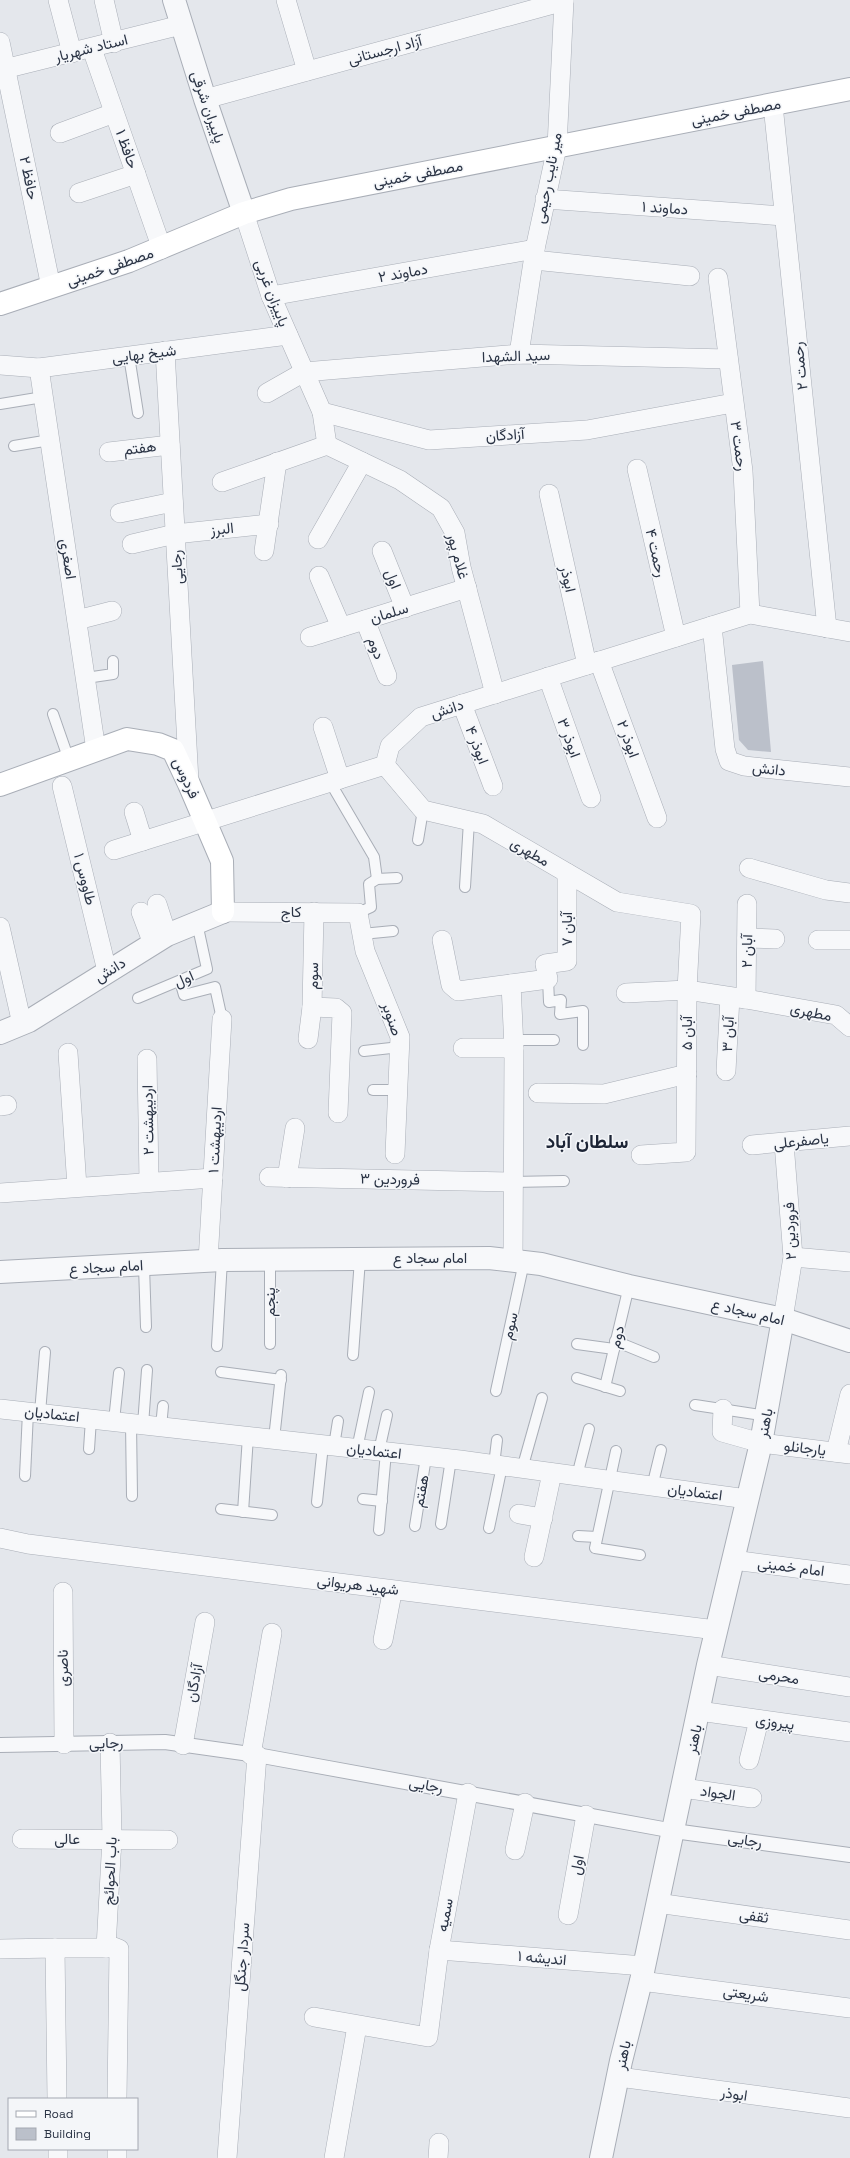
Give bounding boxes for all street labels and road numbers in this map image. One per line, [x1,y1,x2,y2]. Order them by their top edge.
street label: استاد شهریار [51,29,129,66]
street label: آزاد ارجستانی [346,30,426,69]
street label: پاییران شرقی [186,68,230,146]
street label: مصطفی خمینی [689,94,783,130]
street label: حافظ ۱ [112,127,143,171]
street label: میر نایب رحیمی [529,131,567,225]
street label: حافظ ۲ [16,154,43,201]
street label: مصطفی خمینی [371,156,465,192]
street label: دماوند ۱ [641,196,689,219]
street label: مصطفی خمینی [64,243,156,291]
street label: پاییزان غربی [250,256,294,330]
street label: دماوند ۲ [377,259,429,286]
street label: شیخ بهایی [111,340,178,369]
street label: رحمت ۲ [788,341,811,391]
street label: سید الشهدا [481,345,551,366]
street label: رحمت ۳ [727,420,752,472]
street label: آزادگان [485,424,527,445]
street label: هفتم [123,436,157,460]
street label: البرز [208,518,235,539]
street label: رحمت ۴ [642,527,671,579]
street label: غلام پور [442,530,474,581]
street label: اصغری [55,537,81,581]
street label: رجایی [166,549,188,585]
street label: ابوذر [556,563,581,594]
street label: اول [381,566,406,592]
street label: سلمان [367,598,411,627]
street label: دوم [363,634,389,662]
street label: دانش [428,694,466,724]
street label: ابوذر ۳ [554,715,585,760]
street label: ابوذر ۲ [613,717,644,760]
street label: ابوذر ۴ [462,723,493,767]
street label: فردوس [168,754,204,802]
street label: دانش [751,757,787,781]
street label: مطهری [507,833,553,871]
street label: طاووس ۱ [69,851,101,907]
street label: کاج [281,902,302,923]
street label: آبان ۷ [557,910,576,946]
street label: آبان ۲ [737,932,756,968]
street label: دانش [90,953,130,987]
street label: سوم [303,962,323,990]
street label: اول [171,966,197,991]
street label: صنوبر [378,998,407,1038]
street label: مطهری [788,998,834,1026]
street label: آبان ۵ [677,1014,696,1050]
street label: آبان ۳ [717,1014,738,1052]
street label: اردیبهشت ۲ [137,1085,158,1155]
street label: اردیبهشت ۱ [203,1106,226,1174]
street label: یاصفرعلی [772,1128,830,1154]
street label: فروردین ۳ [360,1168,420,1190]
street label: فروردین ۲ [779,1202,801,1260]
street label: امام سجاد ع [393,1248,467,1269]
street label: امام سجاد ع [68,1255,144,1280]
street label: پنجم [260,1287,280,1317]
street label: امام سجاد ع [709,1294,787,1331]
street label: سوم [497,1310,523,1342]
street label: دوم [605,1324,629,1350]
street label: اعتمادیان [24,1401,80,1426]
street label: باهنر [752,1407,777,1440]
street label: یارجانلو [783,1435,827,1460]
street label: اعتمادیان [346,1438,402,1463]
street label: هفتم [408,1473,434,1509]
street label: اعتمادیان [667,1479,724,1504]
street label: امام خمینی [756,1553,826,1581]
street label: شهید هریوانی [316,1570,400,1600]
street label: ناصری [53,1649,73,1687]
street label: آزادگان [181,1661,206,1704]
street label: محرمی [757,1663,801,1689]
street label: پیروزی [754,1709,796,1735]
street label: باهنر [681,1722,706,1756]
street label: رجایی [89,1733,123,1753]
street label: رجایی [407,1772,445,1798]
street label: الجواد [699,1781,737,1804]
street label: رجایی [727,1828,763,1852]
street label: عالی [54,1829,80,1849]
street label: باب الحوائج [98,1836,123,1906]
street label: اول [565,1853,588,1876]
street label: سمیه [432,1896,457,1933]
street label: ثقفی [738,1904,770,1928]
street label: سردار جنگل [230,1922,253,1992]
street label: اندیشه ۱ [517,1946,567,1969]
street label: شریعتی [722,1981,770,2007]
street label: باهنر [610,2038,635,2072]
street label: ابوذر [718,2082,749,2105]

